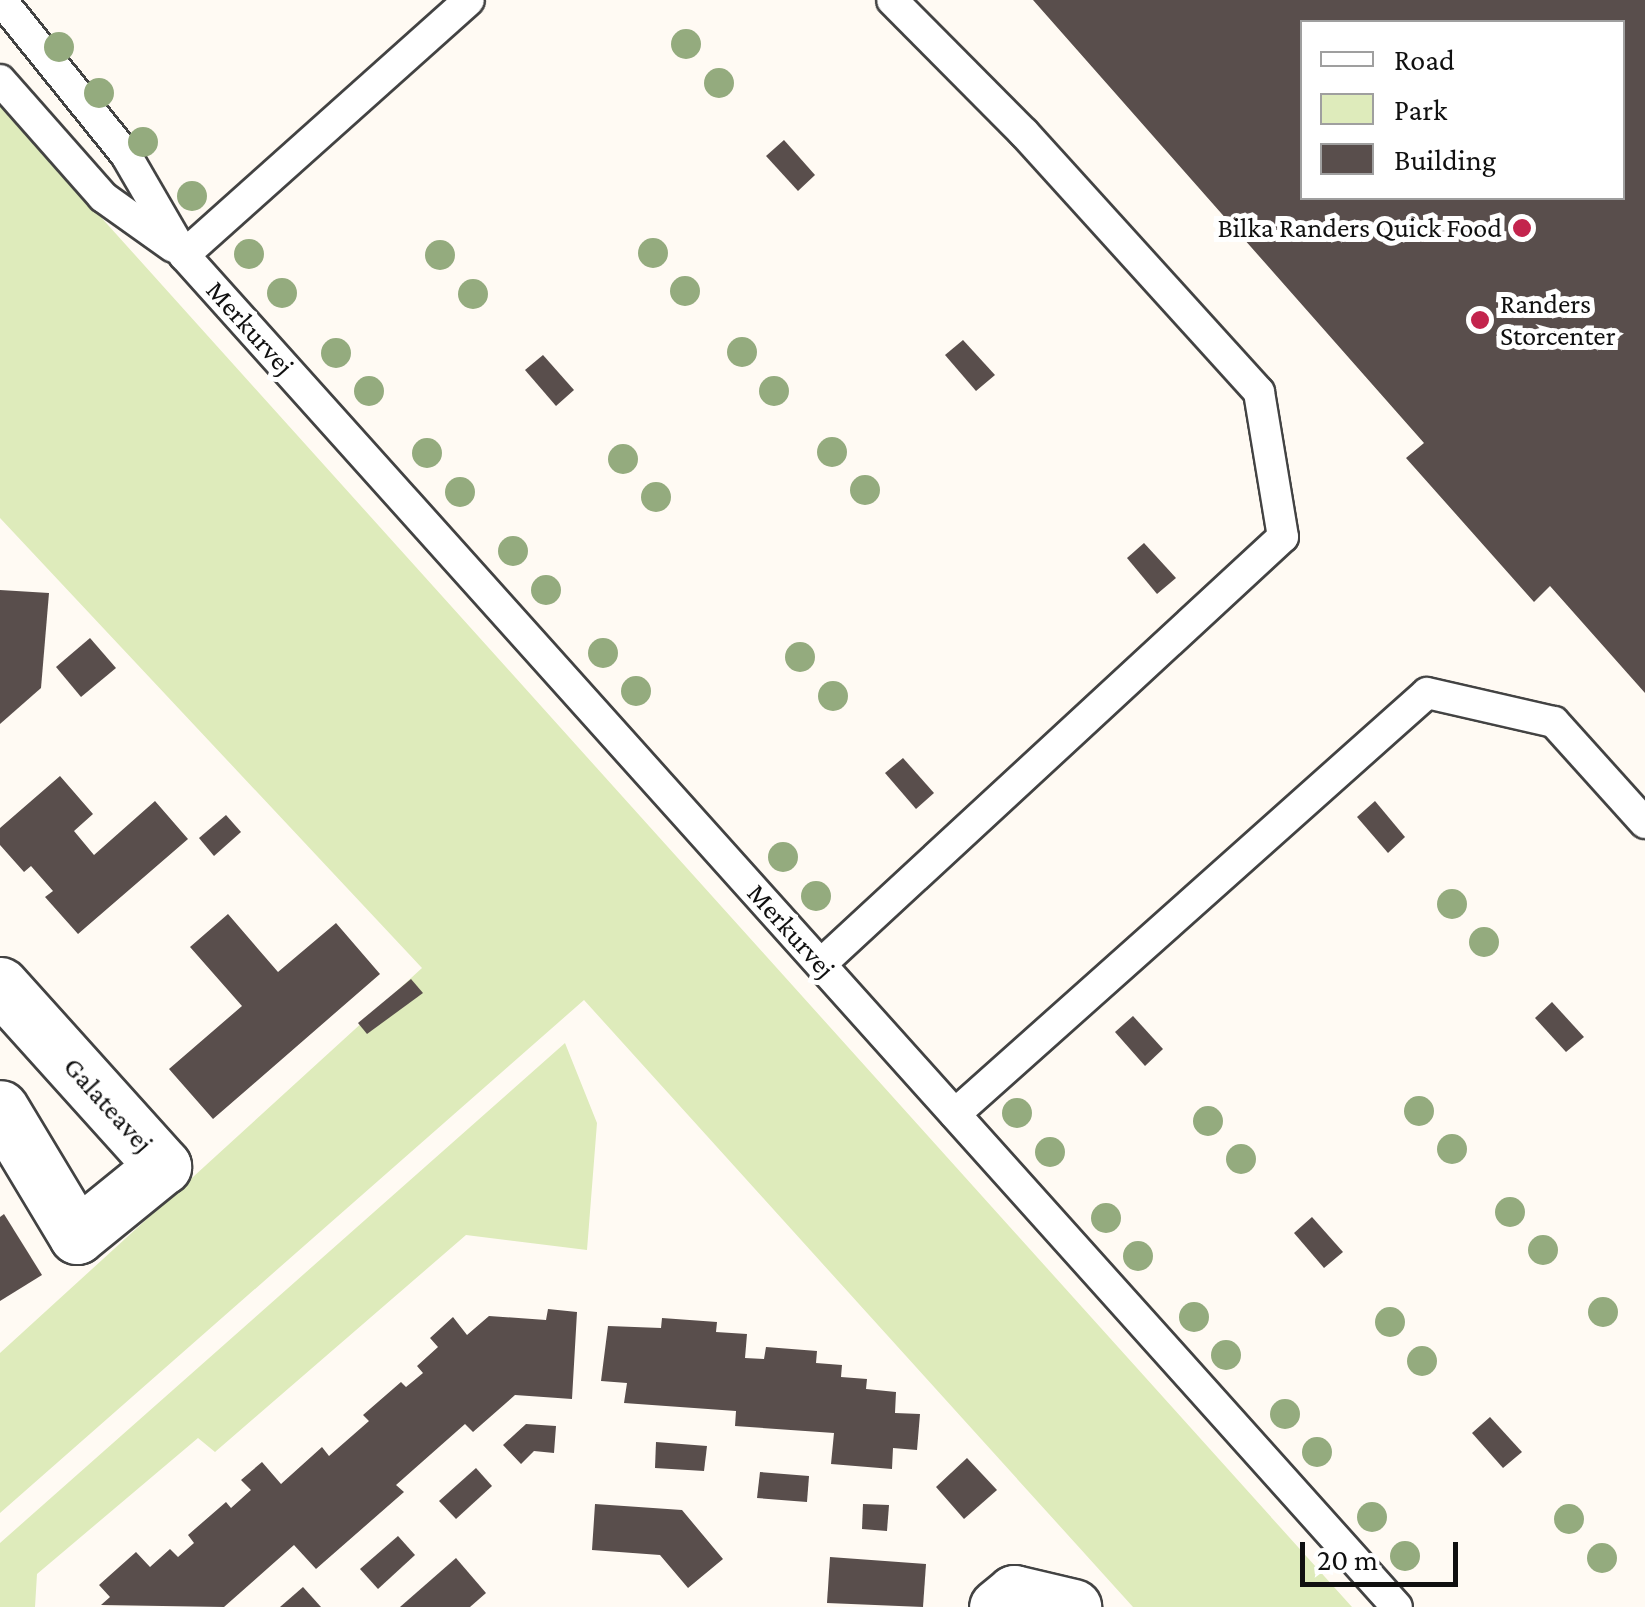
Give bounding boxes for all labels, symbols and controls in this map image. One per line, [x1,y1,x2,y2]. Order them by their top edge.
legend [1300,20,1625,200]
text: Road [1394,43,1455,76]
text: Park [1394,93,1447,126]
text: Building [1394,143,1496,176]
place label: Bilka Randers Quick Food [1217,211,1502,245]
marker: Bilka Randers Quick Food [1511,217,1533,239]
street label: Merkurvej [199,274,301,382]
place label: Randers Storcenter [1500,287,1616,353]
marker: Randers Storcenter [1469,309,1491,331]
street label: Merkurvej [740,877,842,985]
street label: Galateavej [56,1050,160,1160]
scale bar [1305,1522,1462,1584]
text: 20 m [1317,1543,1378,1576]

